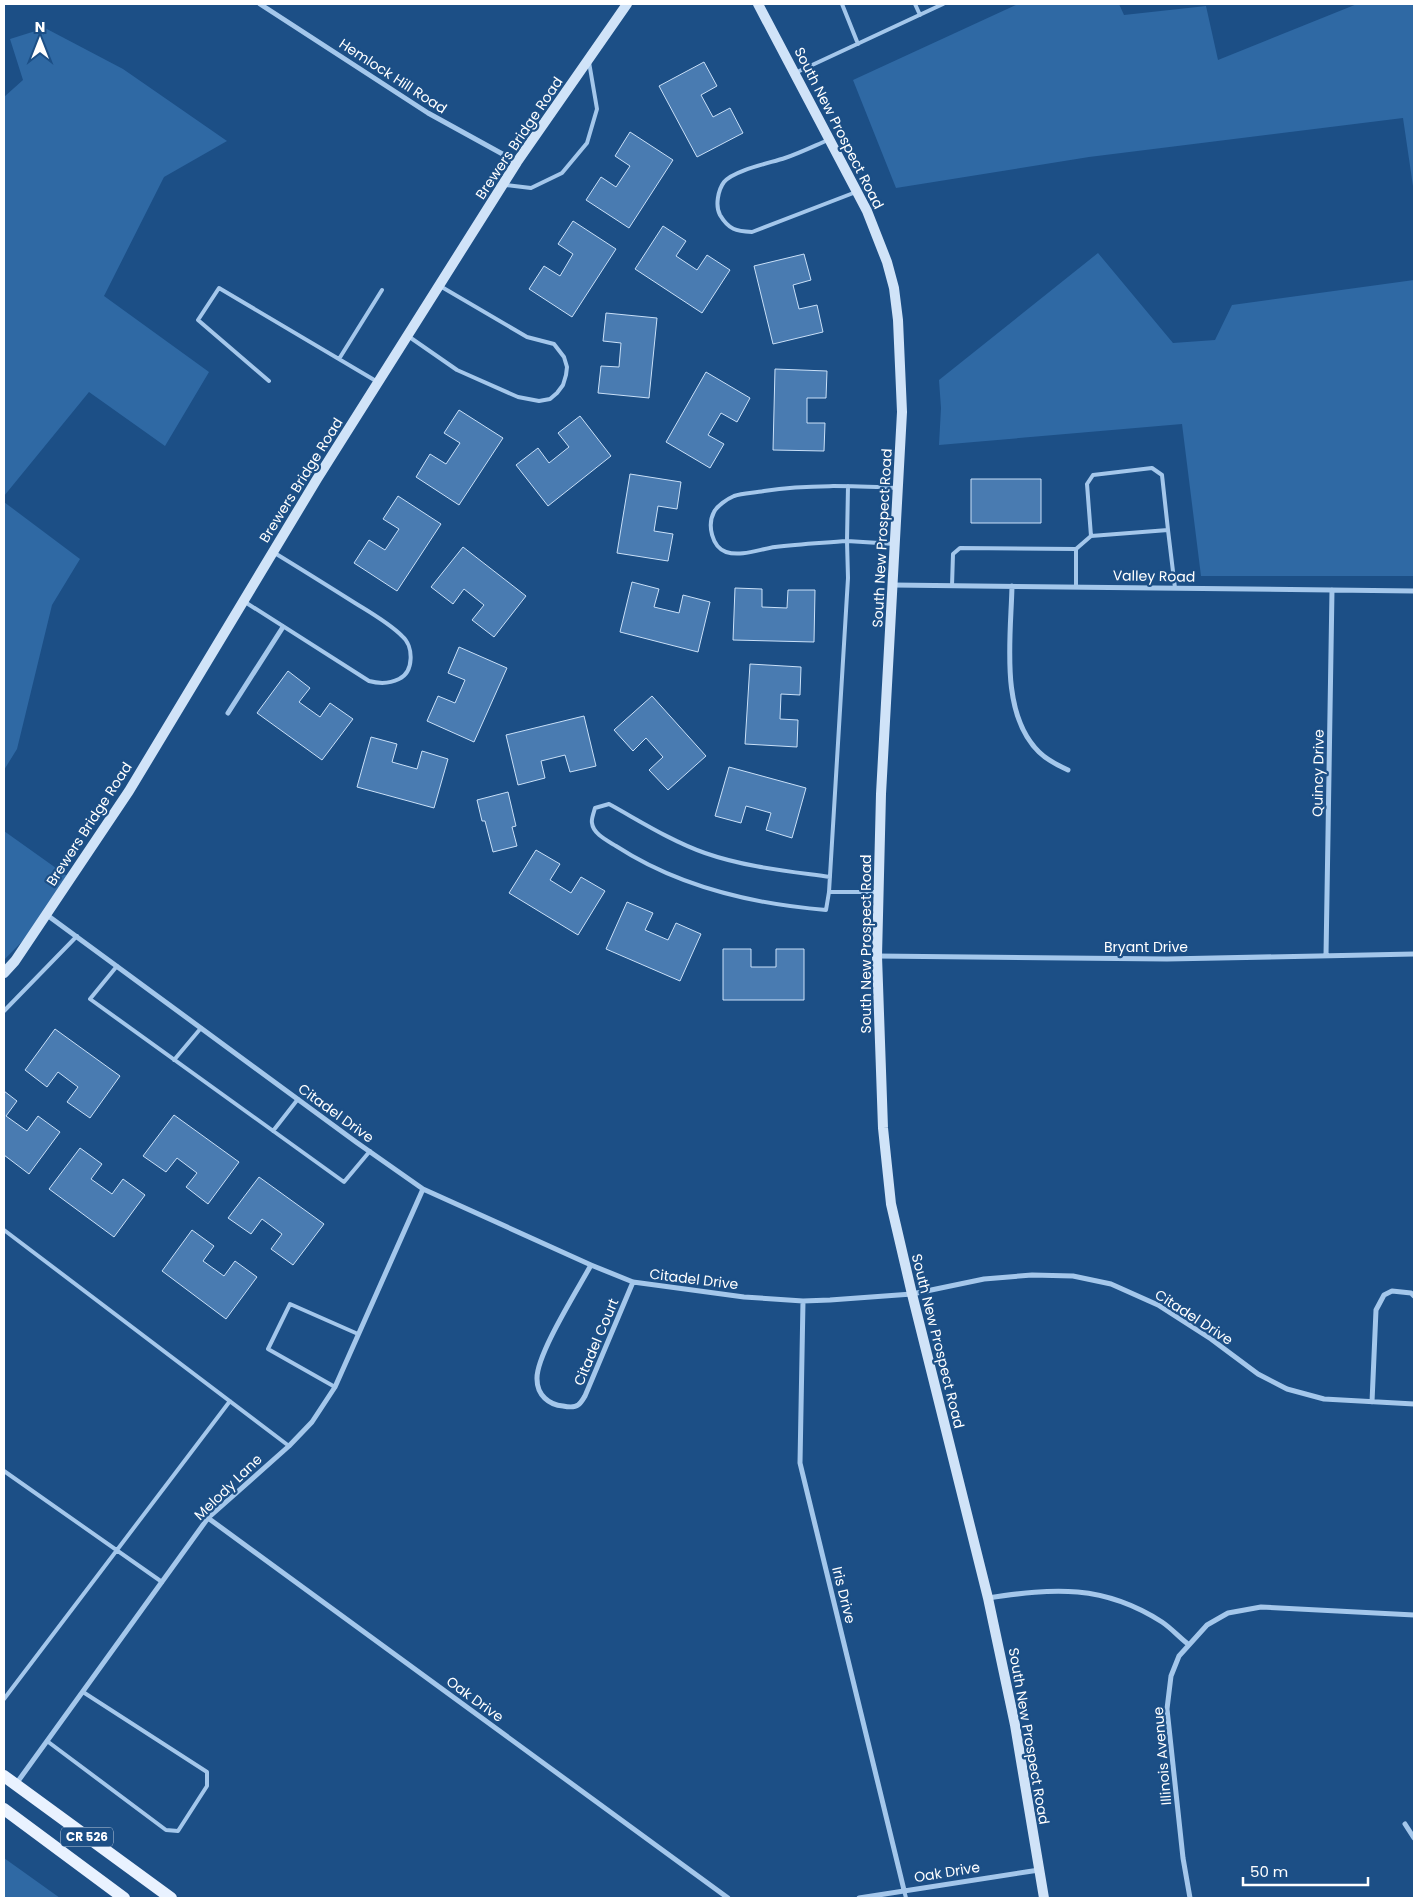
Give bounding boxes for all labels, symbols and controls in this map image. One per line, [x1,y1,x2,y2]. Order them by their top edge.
north arrow [15,15,65,65]
text: N [35,17,45,37]
street label: Hemlock Hill Road [335,34,451,118]
street label: South New Prospect Road [789,44,889,212]
street label: Brewers Bridge Road [470,73,568,203]
street label: Brewers Bridge Road [254,414,348,546]
street label: South New Prospect Road [867,448,897,628]
street label: Valley Road [1113,565,1195,587]
street label: Quincy Drive [1307,729,1329,817]
street label: Brewers Bridge Road [41,758,137,890]
street label: South New Prospect Road [856,854,876,1034]
street label: Bryant Drive [1104,937,1188,957]
street label: Citadel Drive [294,1079,378,1147]
street label: South New Prospect Road [907,1252,969,1430]
street label: Citadel Drive [648,1264,740,1294]
street label: Citadel Drive [1151,1284,1237,1350]
street label: Citadel Court [569,1295,623,1389]
street label: Melody Lane [190,1449,267,1525]
street label: Iris Drive [827,1564,861,1626]
street label: South New Prospect Road [1004,1646,1054,1826]
street label: Oak Drive [442,1671,508,1727]
street label: Illinois Avenue [1148,1706,1176,1806]
road number: CR 526 [61,1828,113,1846]
scale bar [1243,1854,1368,1886]
street label: Oak Drive [913,1857,982,1887]
text: 50 m [1250,1861,1288,1882]

